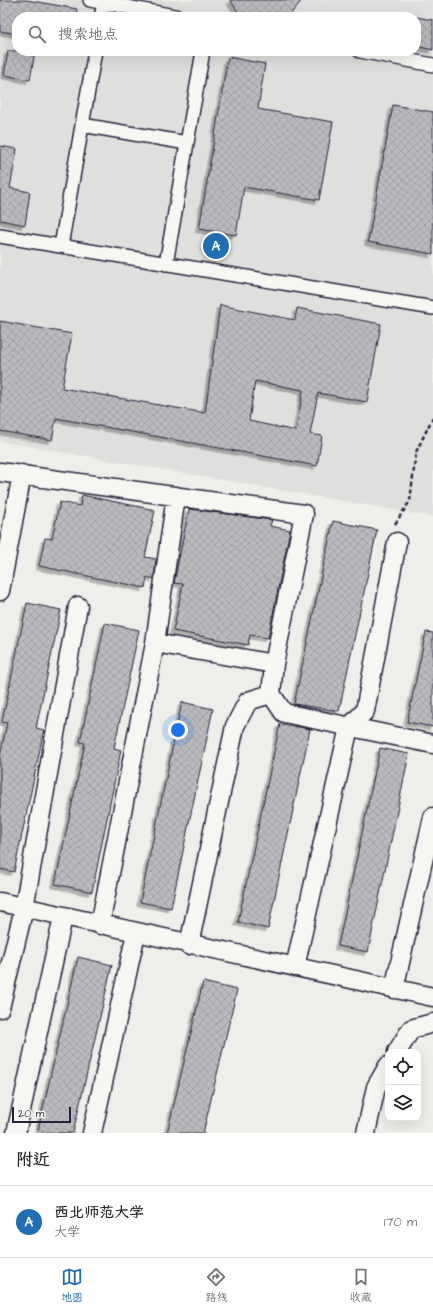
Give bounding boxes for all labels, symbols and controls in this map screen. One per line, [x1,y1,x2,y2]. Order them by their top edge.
search box [12,12,421,56]
icon: search [26,23,48,45]
text: 搜索地点 [58,24,118,45]
pin: A [203,231,229,261]
your location [168,720,188,740]
map controls [385,1049,421,1121]
button: locate [385,1049,421,1085]
button: layers [385,1085,421,1121]
scale bar [12,1105,71,1124]
text: 20 m [18,1106,44,1121]
text: 附近 [16,1148,50,1172]
text: 西北师范大学 [54,1202,144,1223]
text: A [25,1213,33,1231]
text: 170 m [384,1213,417,1231]
text: 大学 [54,1223,80,1241]
tab: 地图 [61,1266,83,1305]
tab: 路线 [205,1266,227,1305]
tab: 收藏 [350,1266,372,1305]

